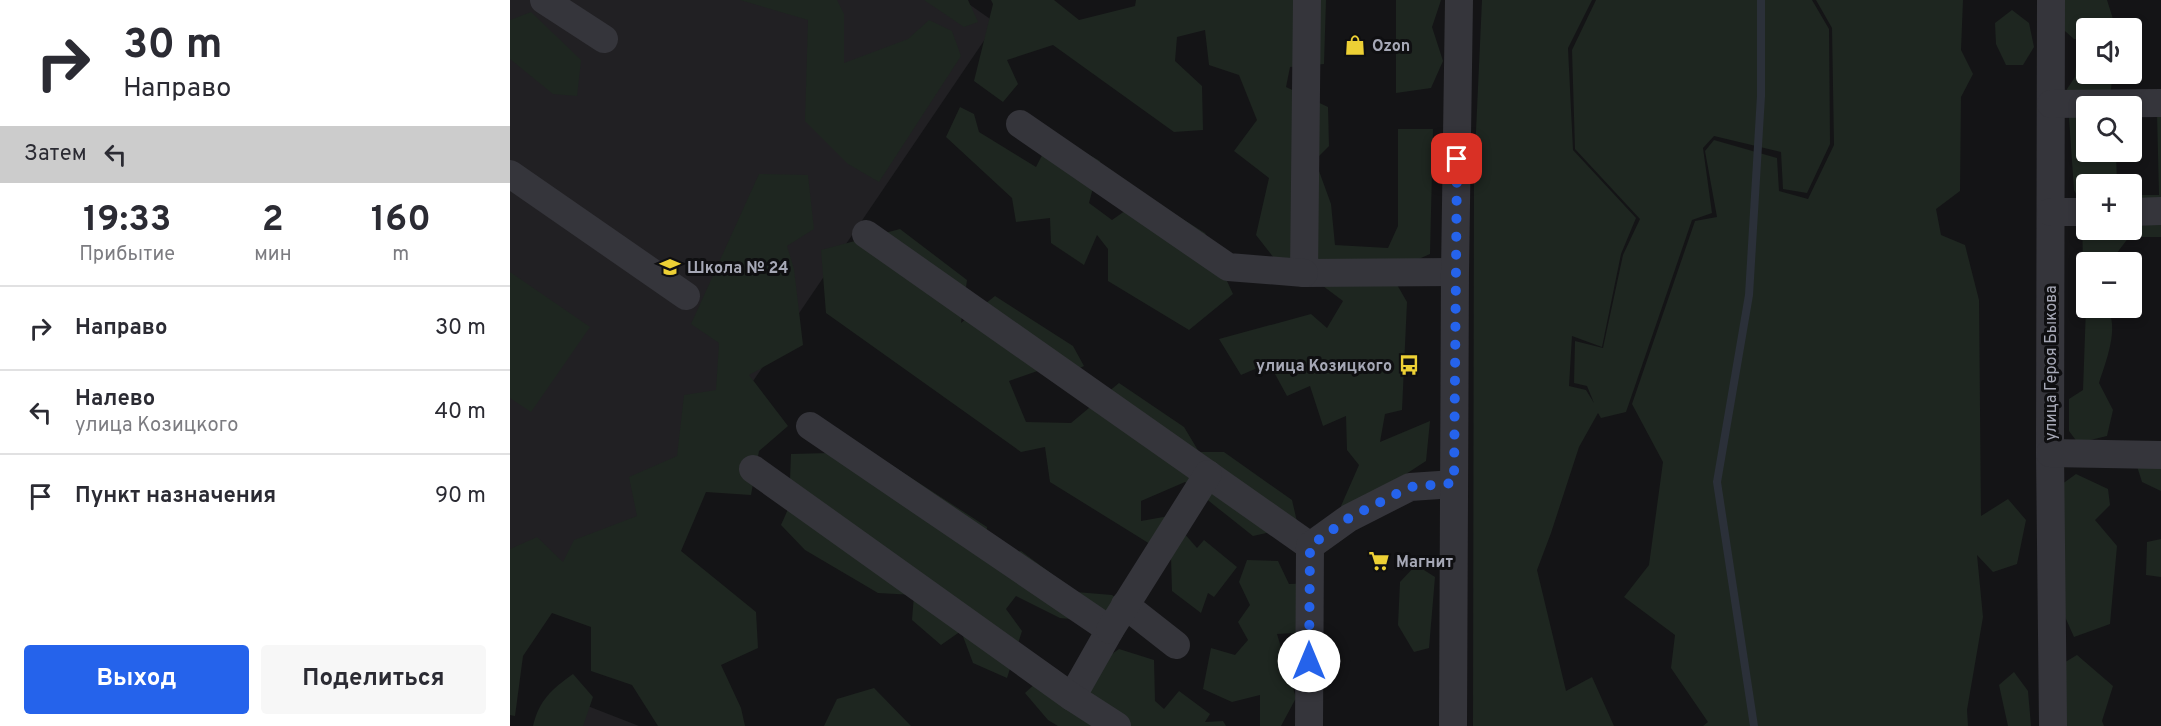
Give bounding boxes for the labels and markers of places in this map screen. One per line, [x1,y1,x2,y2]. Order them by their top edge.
shop icon: Ozon [1343,33,1367,57]
place label: Ozon [1372,37,1410,57]
pin [1431,133,1482,184]
school or university icon: Школа № 24 [658,255,682,279]
place label: Школа № 24 [687,259,789,279]
bus stop icon: улица Козицкого [1397,353,1421,377]
place label: улица Козицкого [1256,357,1392,377]
supermarket icon: Магнит [1367,549,1391,573]
place label: Магнит [1396,553,1453,573]

